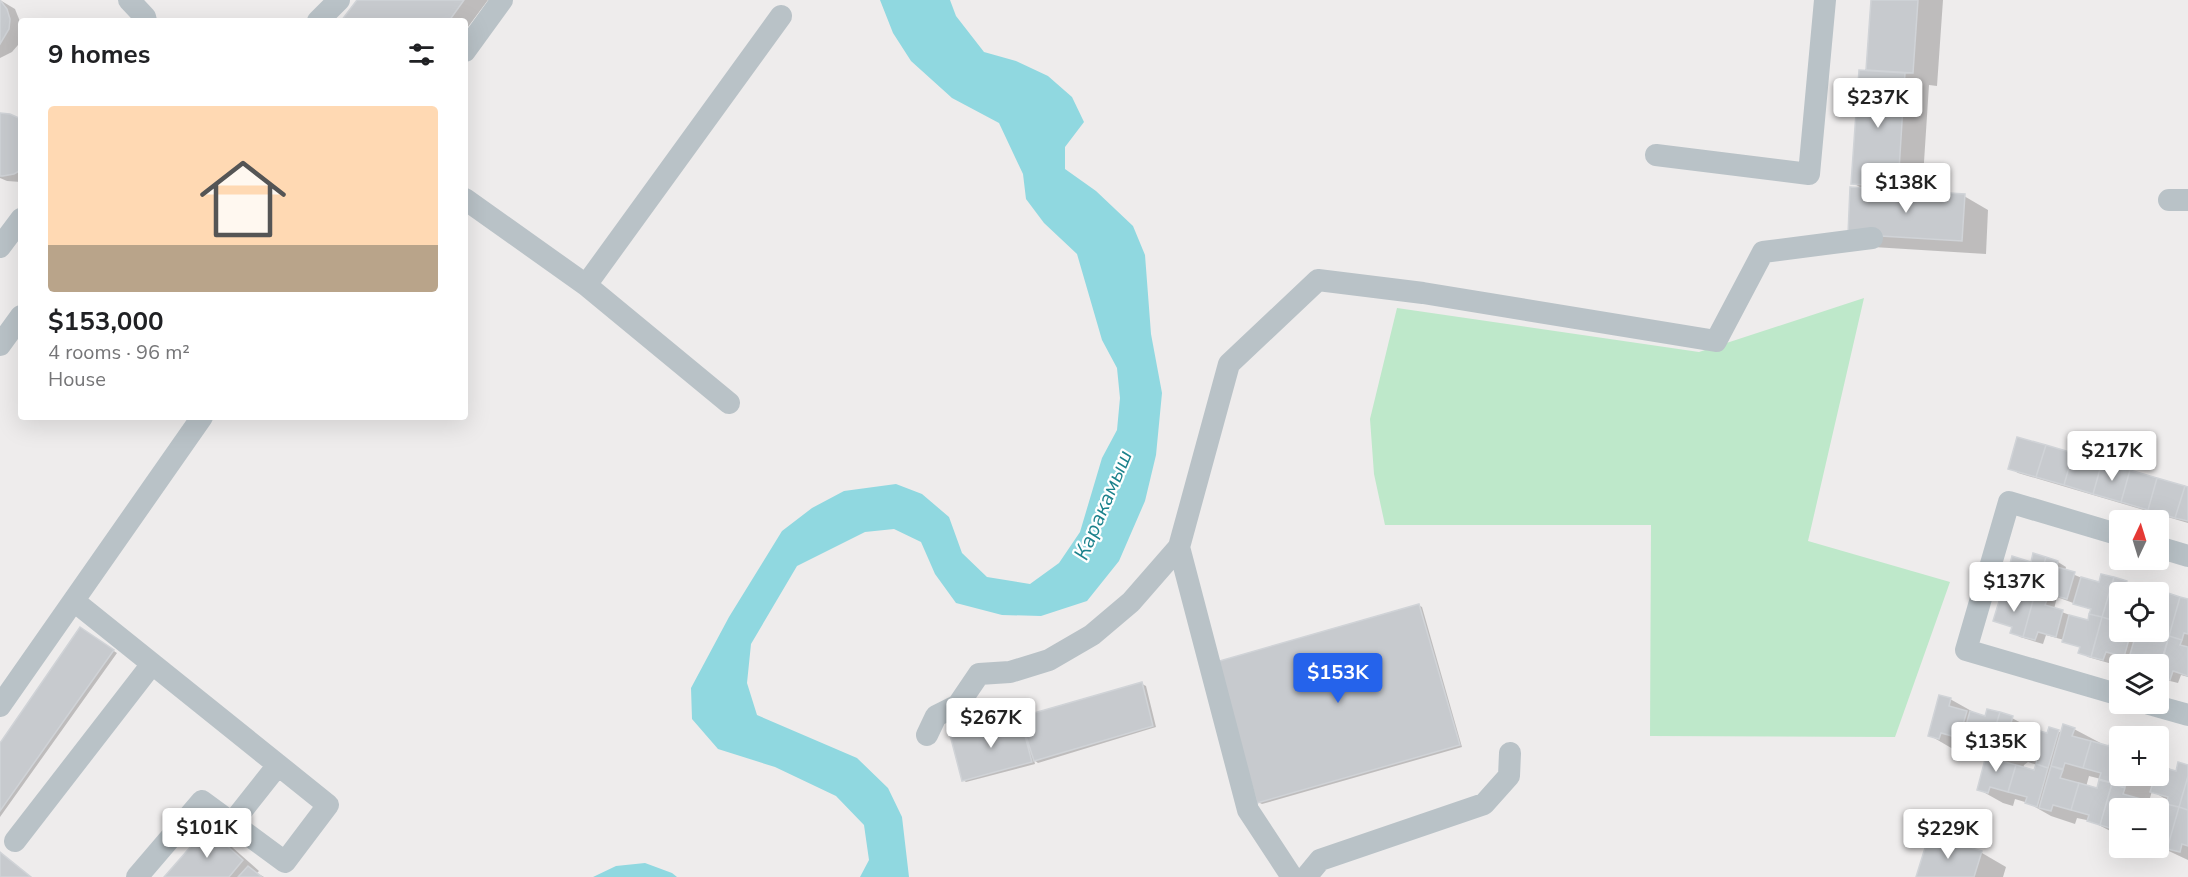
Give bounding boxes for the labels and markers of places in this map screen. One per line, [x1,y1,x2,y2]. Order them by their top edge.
pin: $237K [1836,78,1920,129]
pin: $138K [1864,163,1948,214]
pin: $217K [2070,431,2154,482]
pin: $137K [1972,562,2056,613]
pin: $153K [1296,653,1380,704]
pin: $267K [949,698,1033,749]
pin: $135K [1954,722,2038,773]
pin: $101K [165,808,249,859]
pin: $229K [1906,809,1990,860]

